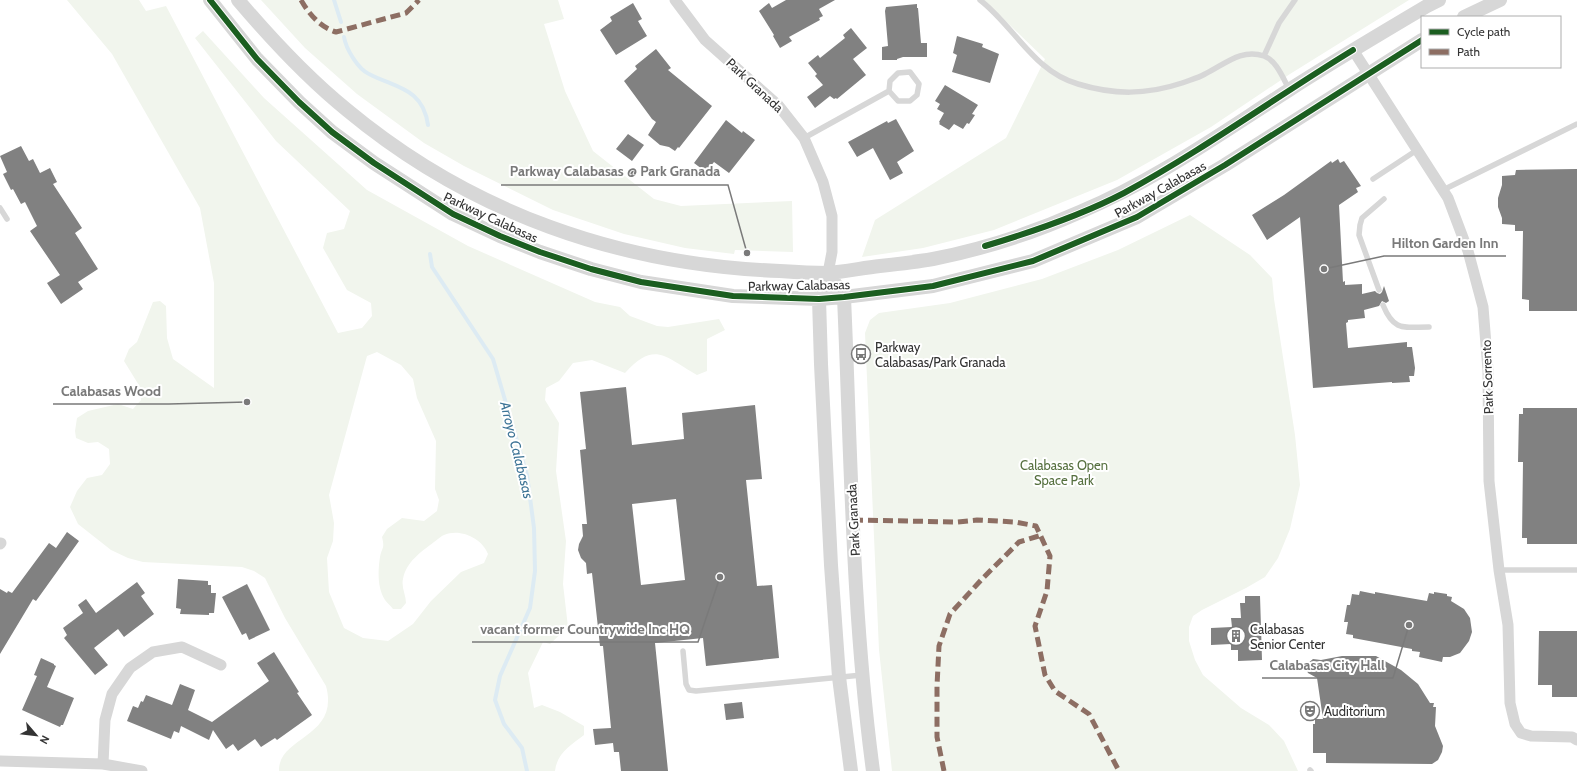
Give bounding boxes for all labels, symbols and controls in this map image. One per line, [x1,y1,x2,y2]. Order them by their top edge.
legend [1421,16,1561,68]
text: Cycle path [1457,24,1510,39]
text: Path [1457,44,1480,59]
street label: Park Granada [723,55,787,116]
street label: Parkway Calabasas [1111,157,1209,221]
callout: Parkway Calabasas @ Park Granada [501,159,728,185]
text: Parkway Calabasas @ Park Granada [510,162,720,180]
street label: Parkway Calabasas [441,188,541,246]
callout: Hilton Garden Inn [1384,230,1506,256]
text: Hilton Garden Inn [1392,234,1498,252]
street label: Parkway Calabasas [748,276,851,294]
place label: Parkway Calabasas/Park Granada [875,339,1006,370]
street label: Park Sorrento [1478,340,1496,414]
bus stop icon: Parkway Calabasas/Park Granada [850,343,872,365]
callout: Calabasas Wood [53,378,169,404]
text: Calabasas Wood [61,382,161,400]
water label: Arroyo Calabasas [496,399,538,501]
park label: Calabasas Open Space Park [1020,457,1108,488]
street label: Park Granada [843,483,863,556]
callout: vacant former Countrywide Inc HQ [472,616,698,642]
text: vacant former Countrywide Inc HQ [480,620,690,638]
place label: Calabasas Senior Center [1250,621,1326,652]
building icon: Calabasas Senior Center [1225,625,1247,647]
callout: Calabasas City Hall [1262,652,1393,678]
text: Calabasas City Hall [1269,656,1385,674]
theatre icon: Auditorium [1299,700,1321,722]
place label: Auditorium [1324,703,1385,719]
north arrow [16,715,56,755]
text: N [37,733,53,746]

